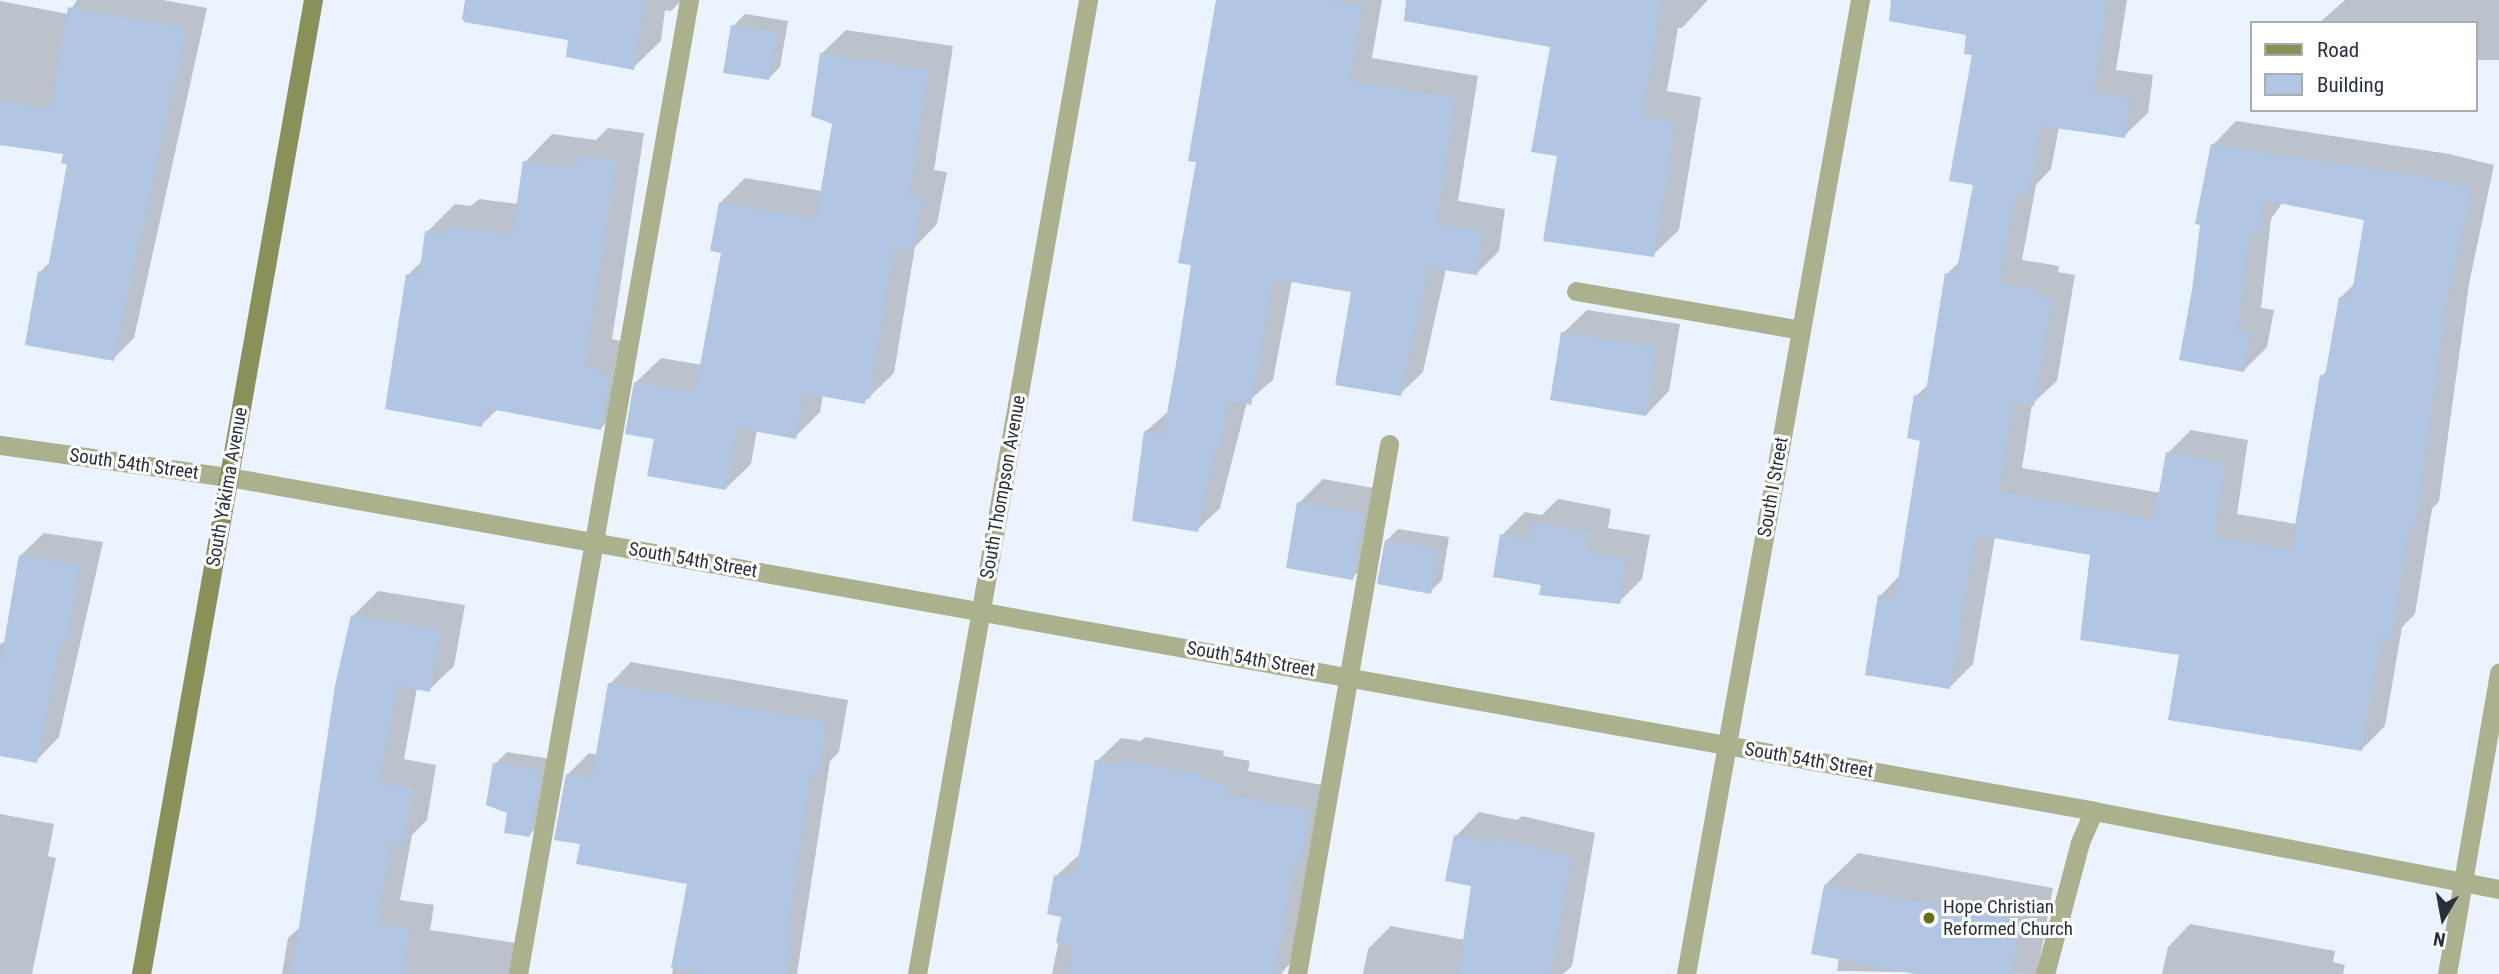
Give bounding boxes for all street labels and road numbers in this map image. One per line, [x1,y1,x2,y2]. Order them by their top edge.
street label: South Thompson Avenue [976,393,1030,581]
street label: South Yakima Avenue [202,405,252,569]
street label: South I Street [1753,435,1793,539]
street label: South 54th Street [68,444,200,484]
street label: South 54th Street [627,537,759,583]
street label: South 54th Street [1185,636,1317,682]
street label: South 54th Street [1743,737,1875,783]

